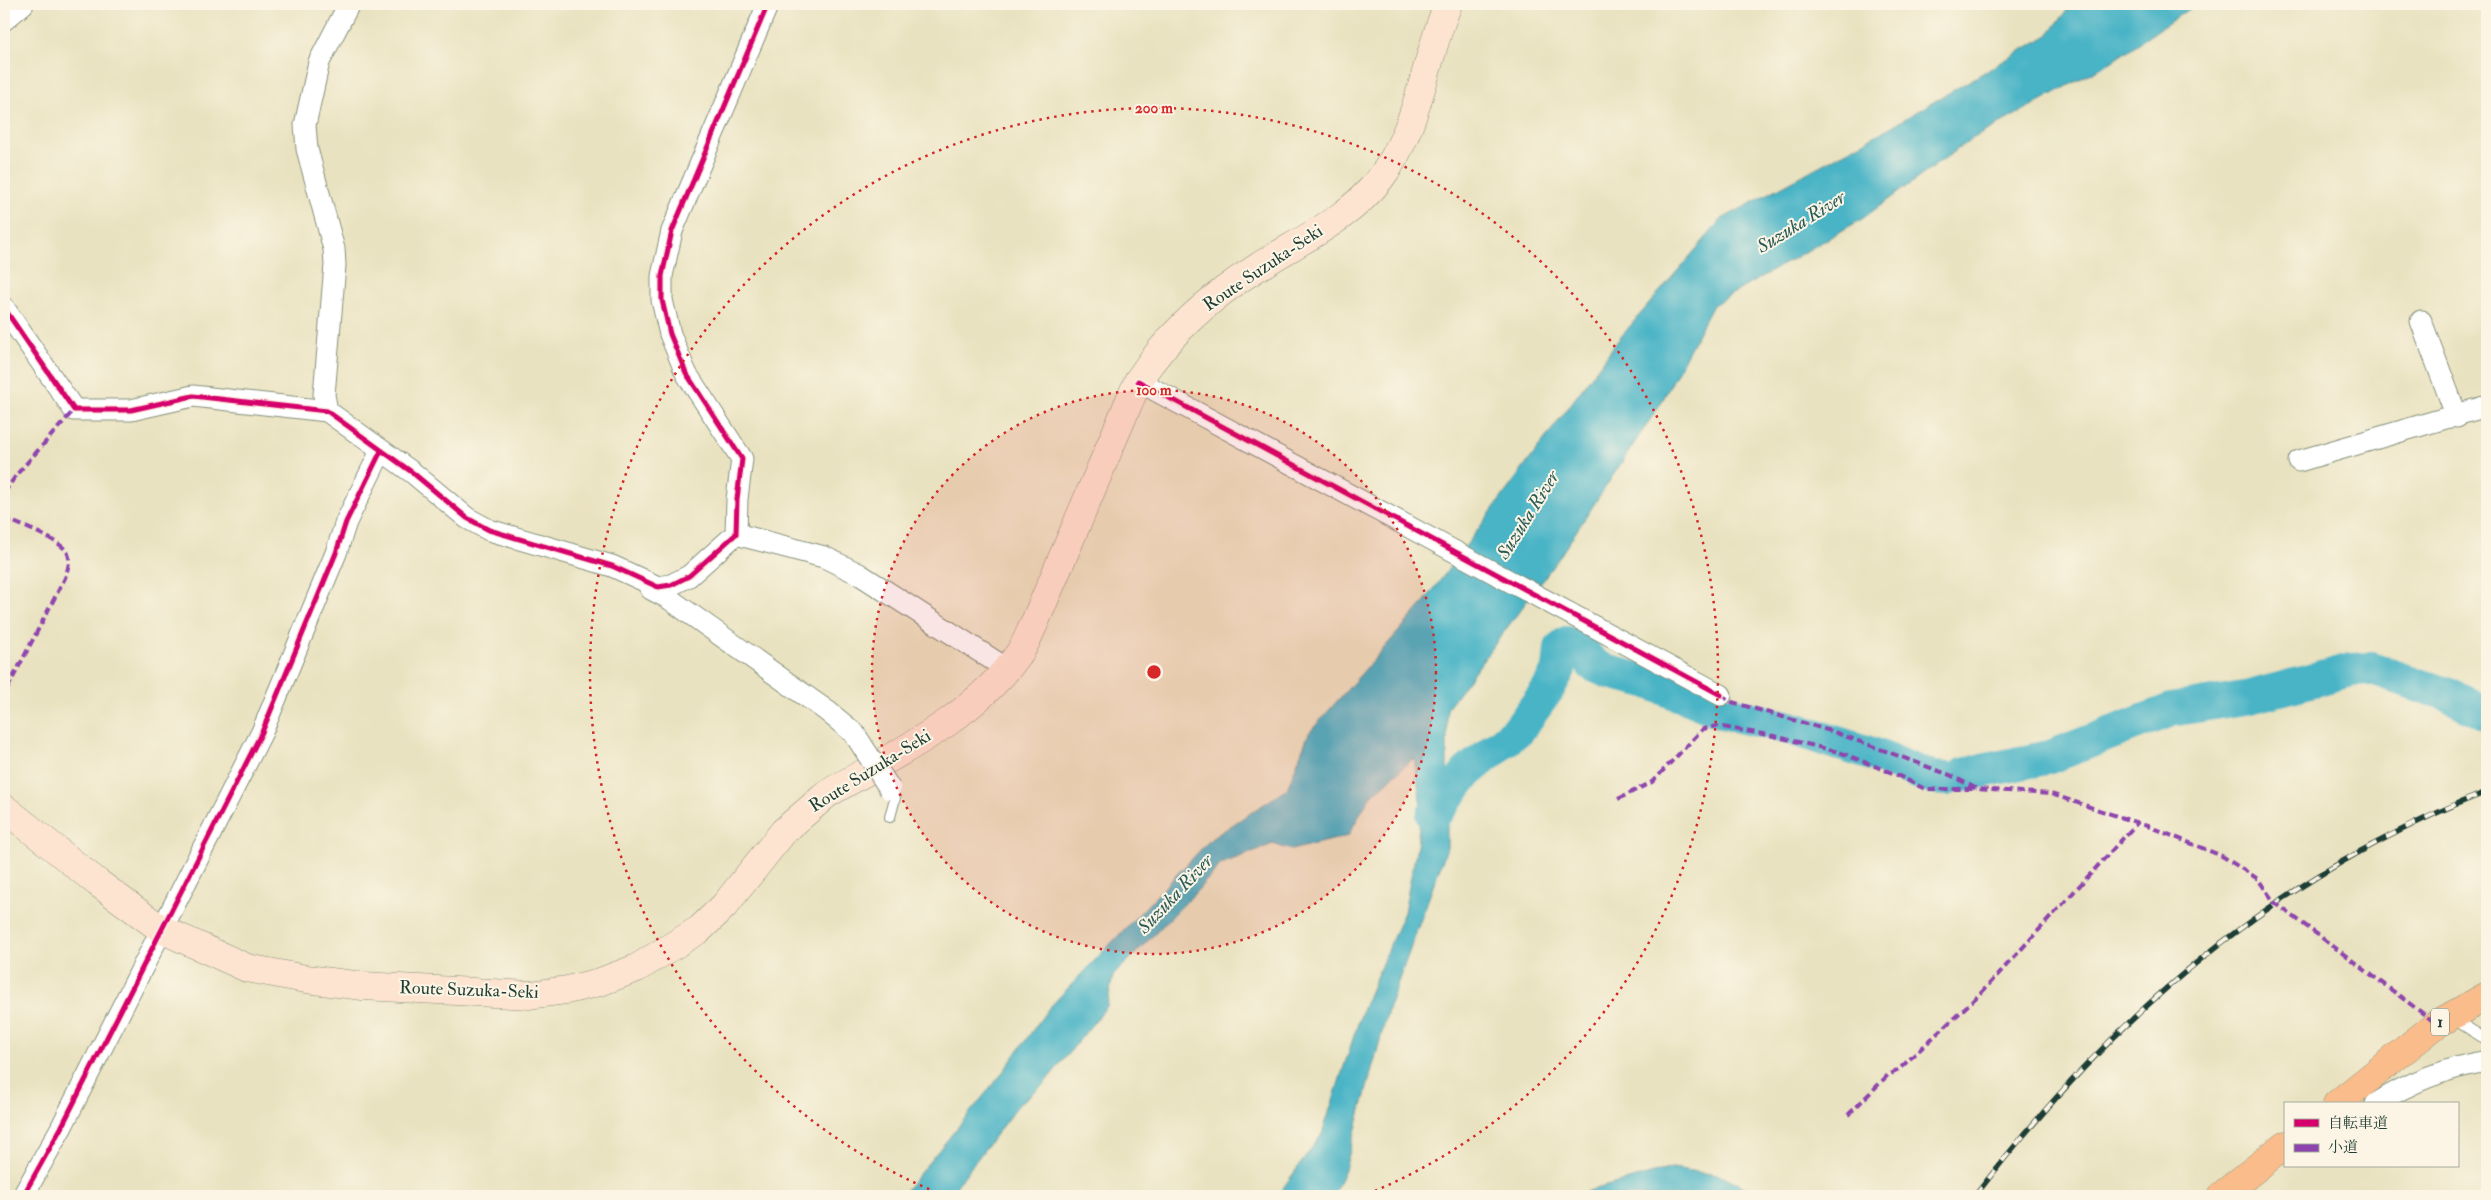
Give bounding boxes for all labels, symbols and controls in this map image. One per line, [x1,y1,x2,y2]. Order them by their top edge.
text: 200 m [1135,99,1173,118]
water label: Suzuka River [1751,185,1851,259]
street label: Route Suzuka-Seki [1199,219,1327,317]
text: 100 m [1136,381,1172,400]
water label: Suzuka River [1491,465,1565,565]
centre of rings [1145,663,1163,681]
street label: Route Suzuka-Seki [805,724,935,818]
water label: Suzuka River [1131,849,1218,939]
street label: Route Suzuka-Seki [399,976,539,1004]
road number: 1 [2431,1009,2449,1036]
legend [2284,1102,2458,1168]
text: 自転車道 [2328,1114,2388,1133]
text: 小道 [2328,1138,2358,1157]

